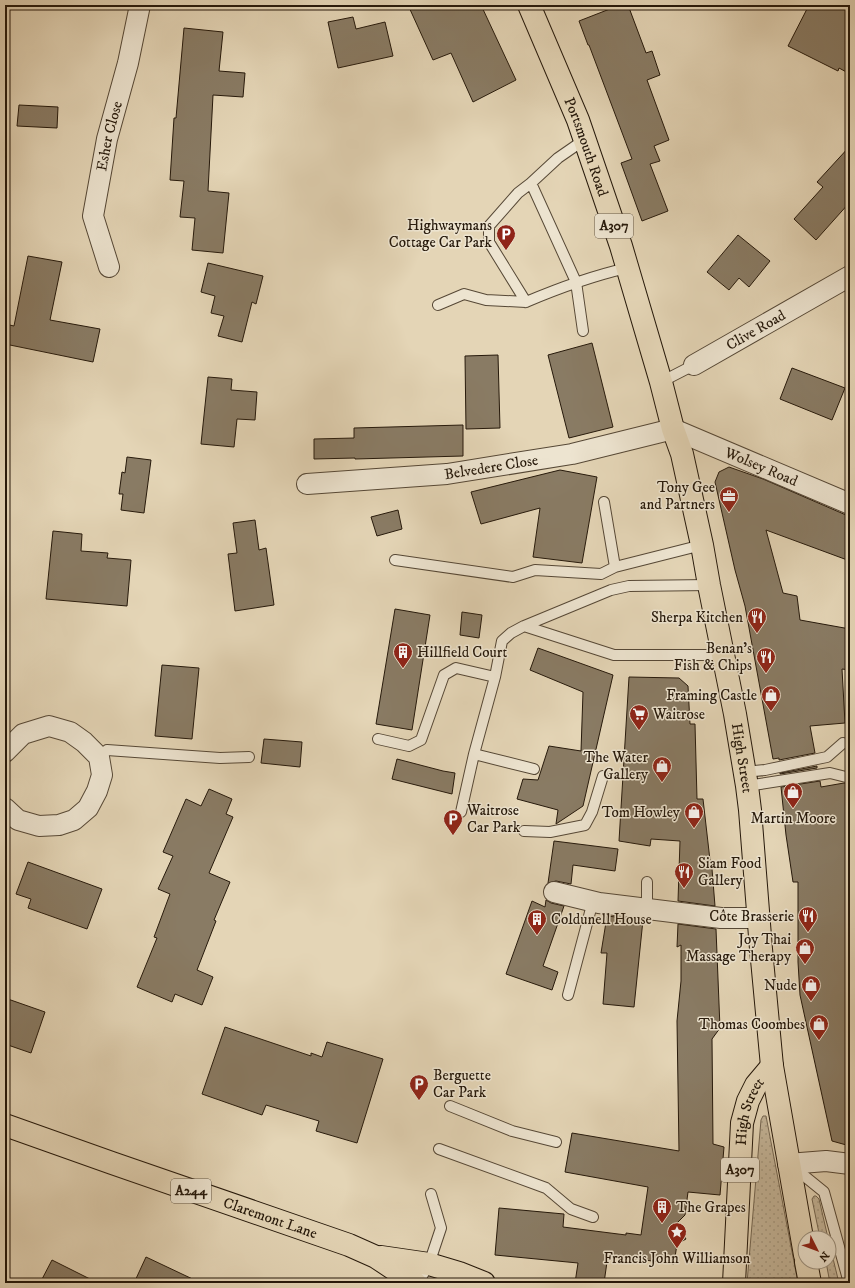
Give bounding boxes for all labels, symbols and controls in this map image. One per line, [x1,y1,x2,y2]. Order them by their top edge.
street label: Portsmouth Road [560,94,613,199]
street label: Esher Close [92,99,127,173]
road number: A307 [595,214,633,238]
place label: Highwaymans Cottage Car Park [389,216,493,252]
parking icon: Highwaymans Cottage Car Park [495,223,517,251]
street label: Clive Road [723,305,789,354]
street label: Wolsey Road [721,442,801,491]
street label: Belvedere Close [443,450,539,484]
place label: Tony Gee and Partners [640,478,715,514]
office icon: Tony Gee and Partners [718,485,740,513]
restaurant icon: Sherpa Kitchen [746,606,768,634]
place label: Sherpa Kitchen [651,608,743,627]
place label: Benan's Fish & Chips [674,639,752,675]
building icon: Hillfield Court [392,641,414,669]
place label: Hillfield Court [417,643,507,662]
restaurant icon: Benan's Fish & Chips [755,646,777,674]
shop icon: Framing Castle [760,684,782,712]
place label: Framing Castle [666,686,757,705]
supermarket icon: Waitrose [628,703,650,731]
place label: Waitrose [652,705,705,724]
street label: High Street [727,722,757,794]
place label: The Water Gallery [584,748,649,784]
shop icon: The Water Gallery [651,755,673,783]
shop icon: Martin Moore [782,781,804,809]
place label: Waitrose Car Park [466,801,521,837]
shop icon: Tom Howley [683,801,705,829]
place label: Tom Howley [602,803,681,822]
parking icon: Waitrose Car Park [442,808,464,836]
place label: Martin Moore [750,809,836,828]
place label: Siam Food Gallery [698,854,762,890]
restaurant icon: Siam Food Gallery [673,861,695,889]
restaurant icon: Côte Brasserie [797,905,819,933]
place label: Côte Brasserie [709,907,794,926]
building icon: Coldunell House [526,908,548,936]
place label: Coldunell House [551,910,652,929]
place label: Joy Thai Massage Therapy [686,930,792,966]
shop icon: Joy Thai Massage Therapy [794,937,816,965]
shop icon: Nude [800,974,822,1002]
place label: Nude [764,976,797,995]
shop icon: Thomas Coombes [808,1013,830,1041]
place label: Thomas Coombes [699,1015,805,1034]
place label: Berguette Car Park [433,1066,491,1102]
parking icon: Berguette Car Park [408,1073,430,1101]
street label: High Street [731,1073,768,1146]
road number: A307 [721,1158,759,1182]
road number: A244 [171,1179,211,1203]
street label: Claremont Lane [221,1193,320,1243]
building icon: The Grapes [651,1196,673,1224]
place label: The Grapes [676,1198,746,1217]
place icon: Francis John Williamson [666,1221,688,1249]
north arrow [797,1230,837,1270]
text: N [815,1248,832,1264]
place label: Francis John Williamson [604,1249,751,1268]

